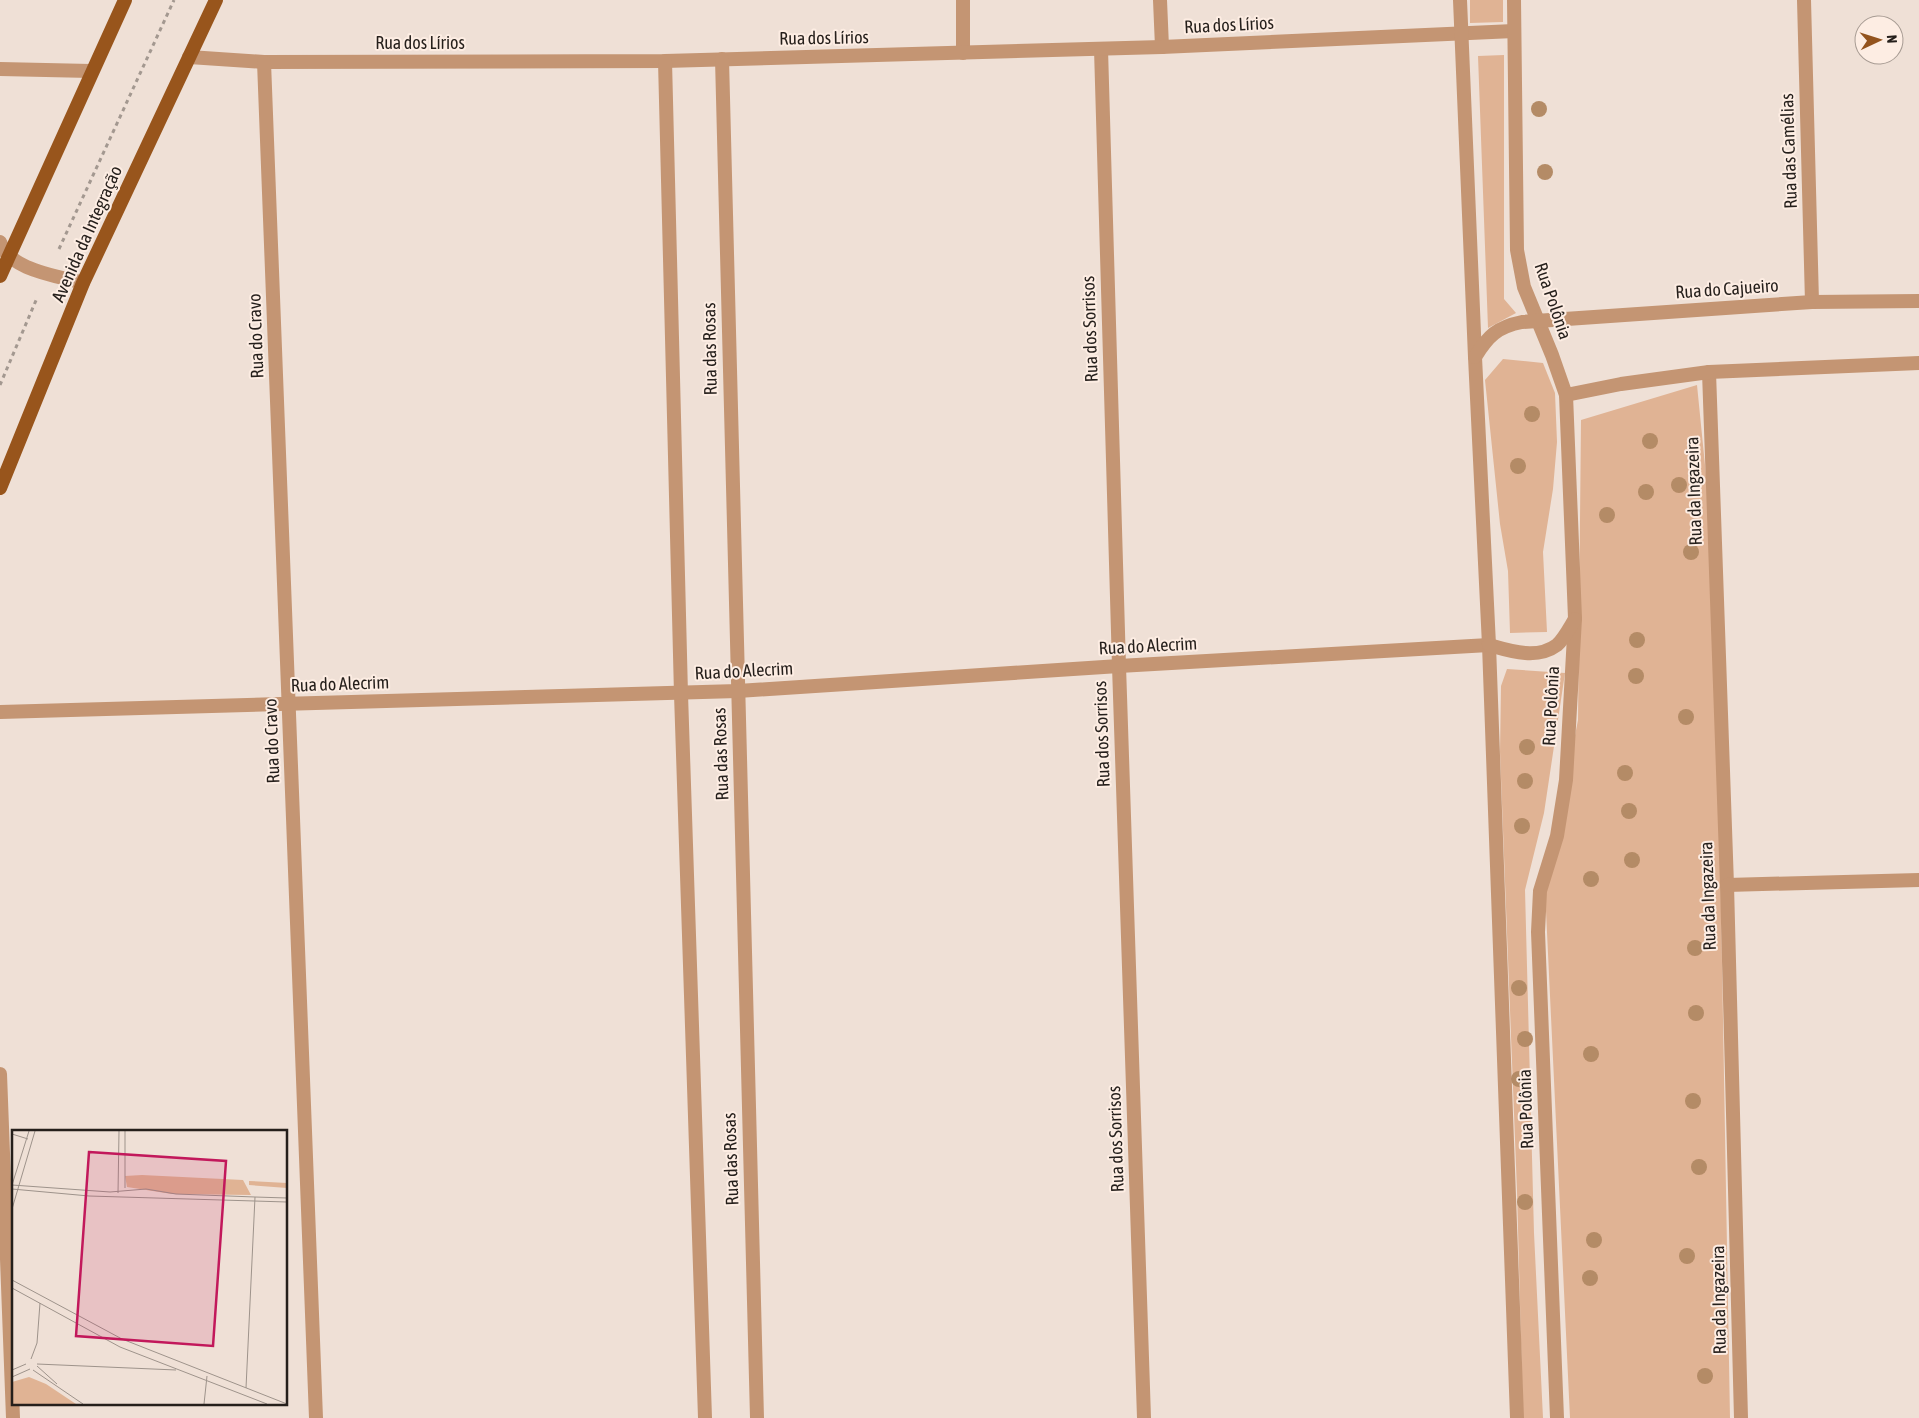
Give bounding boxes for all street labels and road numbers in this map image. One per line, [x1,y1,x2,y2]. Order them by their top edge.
street label: Rua dos Lírios [1184,12,1274,37]
street label: Rua dos Lírios [779,26,869,49]
street label: Rua dos Lírios [375,32,465,53]
street label: Rua das Camélias [1776,93,1801,209]
street label: Avenida da Integração [47,162,126,305]
street label: Rua Polônia [1531,260,1576,342]
street label: Rua do Cajueiro [1675,274,1779,303]
street label: Rua dos Sorrisos [1077,276,1102,382]
street label: Rua do Cravo [244,293,267,379]
street label: Rua das Rosas [698,302,721,396]
street label: Rua da Ingazeira [1681,436,1706,546]
street label: Rua do Alecrim [1098,632,1198,659]
street label: Rua do Alecrim [694,657,794,684]
street label: Rua Polônia [1538,666,1563,746]
street label: Rua do Alecrim [290,671,390,696]
street label: Rua dos Sorrisos [1089,681,1114,787]
street label: Rua do Cravo [260,698,283,784]
street label: Rua das Rosas [708,707,733,801]
street label: Rua da Ingazeira [1695,841,1720,951]
street label: Rua Polônia [1514,1069,1537,1149]
street label: Rua dos Sorrisos [1103,1086,1128,1192]
street label: Rua das Rosas [718,1112,743,1206]
street label: Rua da Ingazeira [1707,1245,1730,1355]

